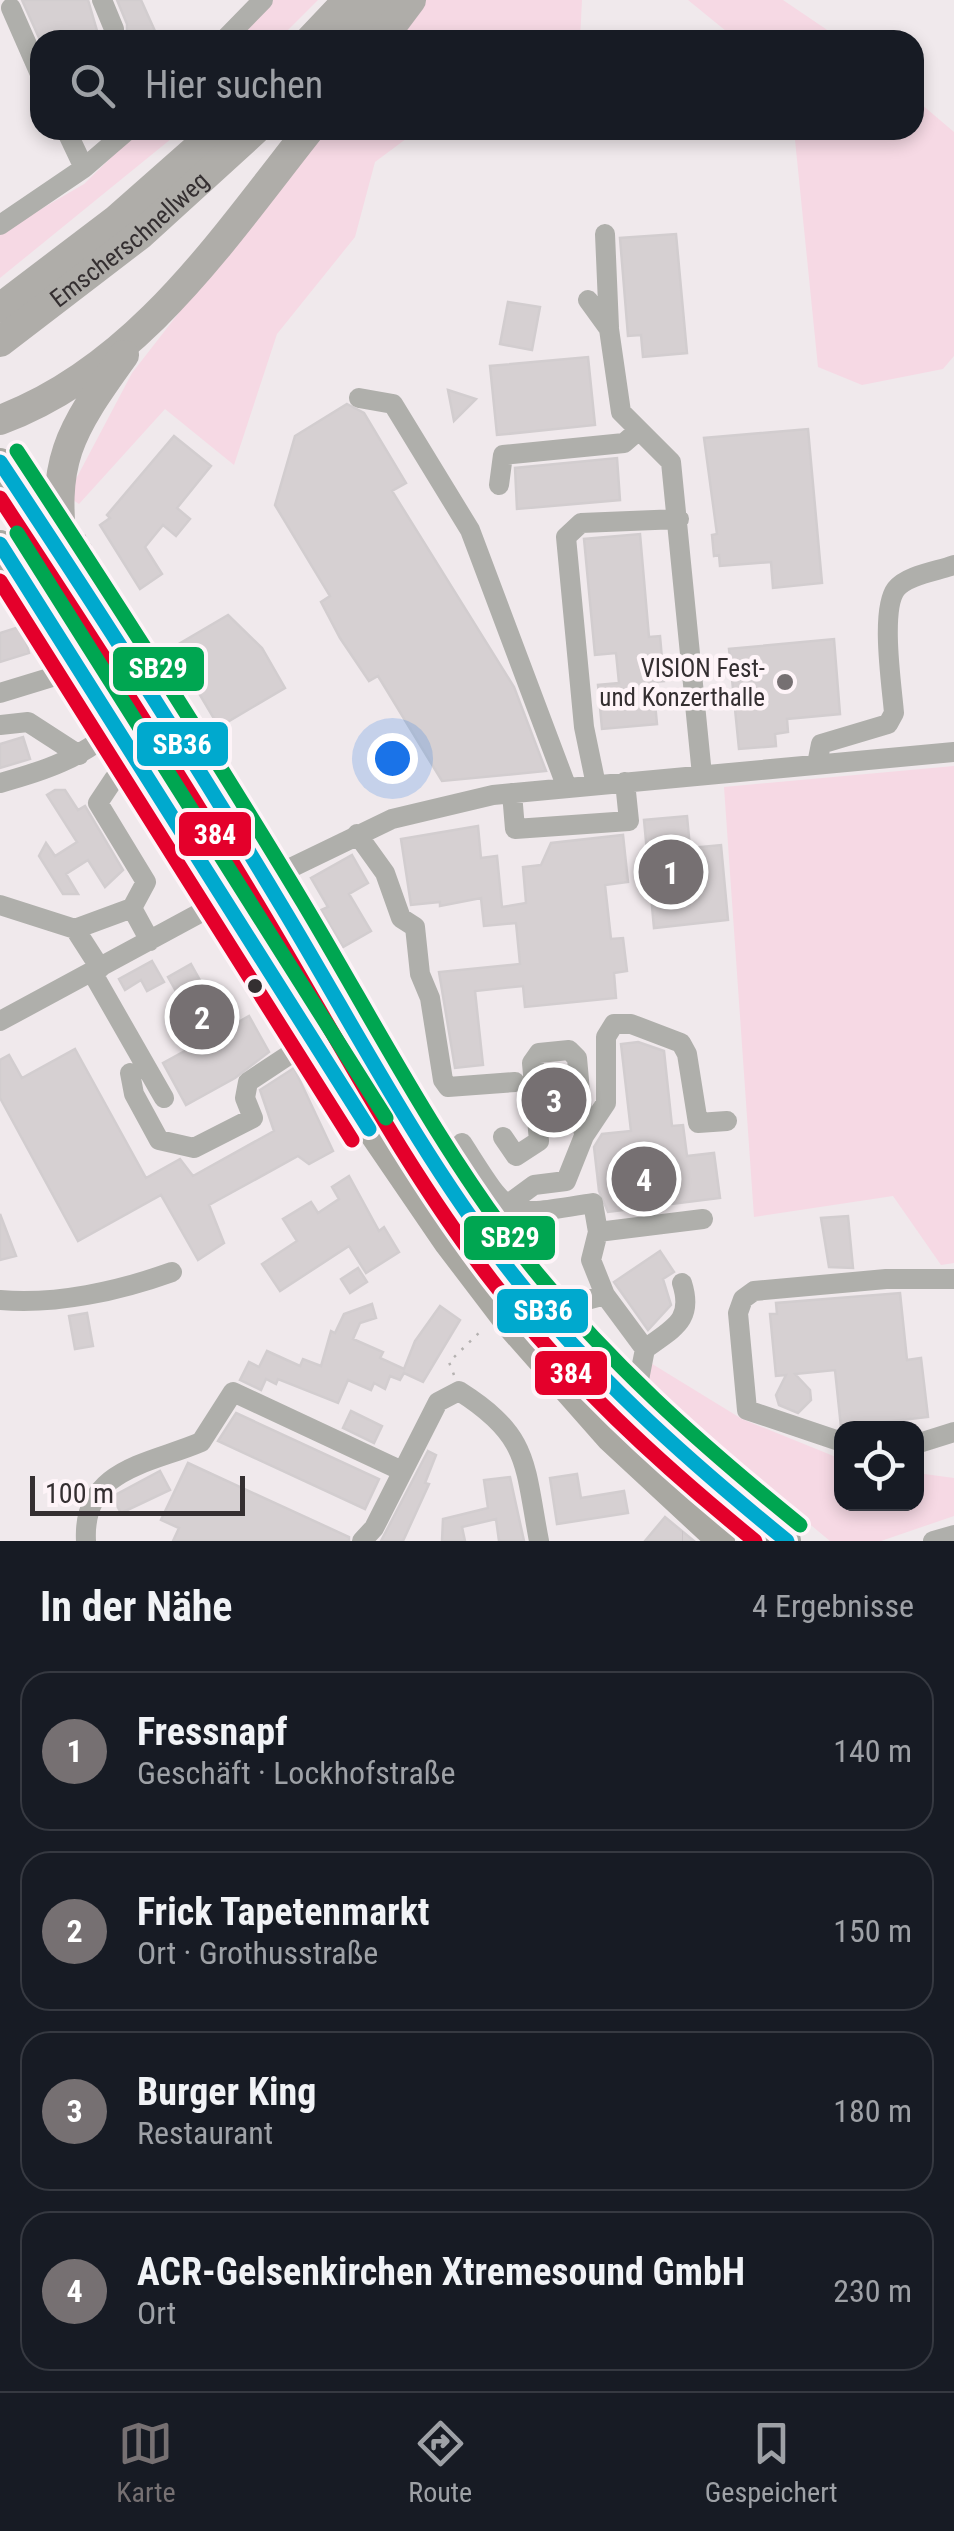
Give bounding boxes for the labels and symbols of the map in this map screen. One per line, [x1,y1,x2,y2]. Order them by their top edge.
street label: Emscherschnellweg [44,166,214,313]
line badge: SB29 [111,645,206,693]
text: SB29 [128,652,188,685]
place label: VISION Fest- und Konzerthalle [599,654,765,712]
marker: VISION Fest- und Konzerthalle [774,671,796,693]
line badge: SB36 [135,720,230,768]
text: SB36 [152,728,212,761]
your location [367,733,418,784]
line badge: 384 [177,810,253,858]
text: 384 [194,818,236,851]
pin: 1 [638,834,704,910]
unlabelled marker [245,976,265,996]
pin: 2 [170,980,234,1054]
pin: 3 [522,1062,586,1138]
pin: 4 [612,1142,676,1216]
line badge: SB29 [462,1214,557,1262]
text: SB29 [480,1221,540,1254]
line badge: SB36 [495,1287,590,1335]
text: SB36 [513,1294,573,1327]
line badge: 384 [533,1349,609,1397]
text: 384 [550,1357,592,1390]
scale bar [30,1471,245,1516]

